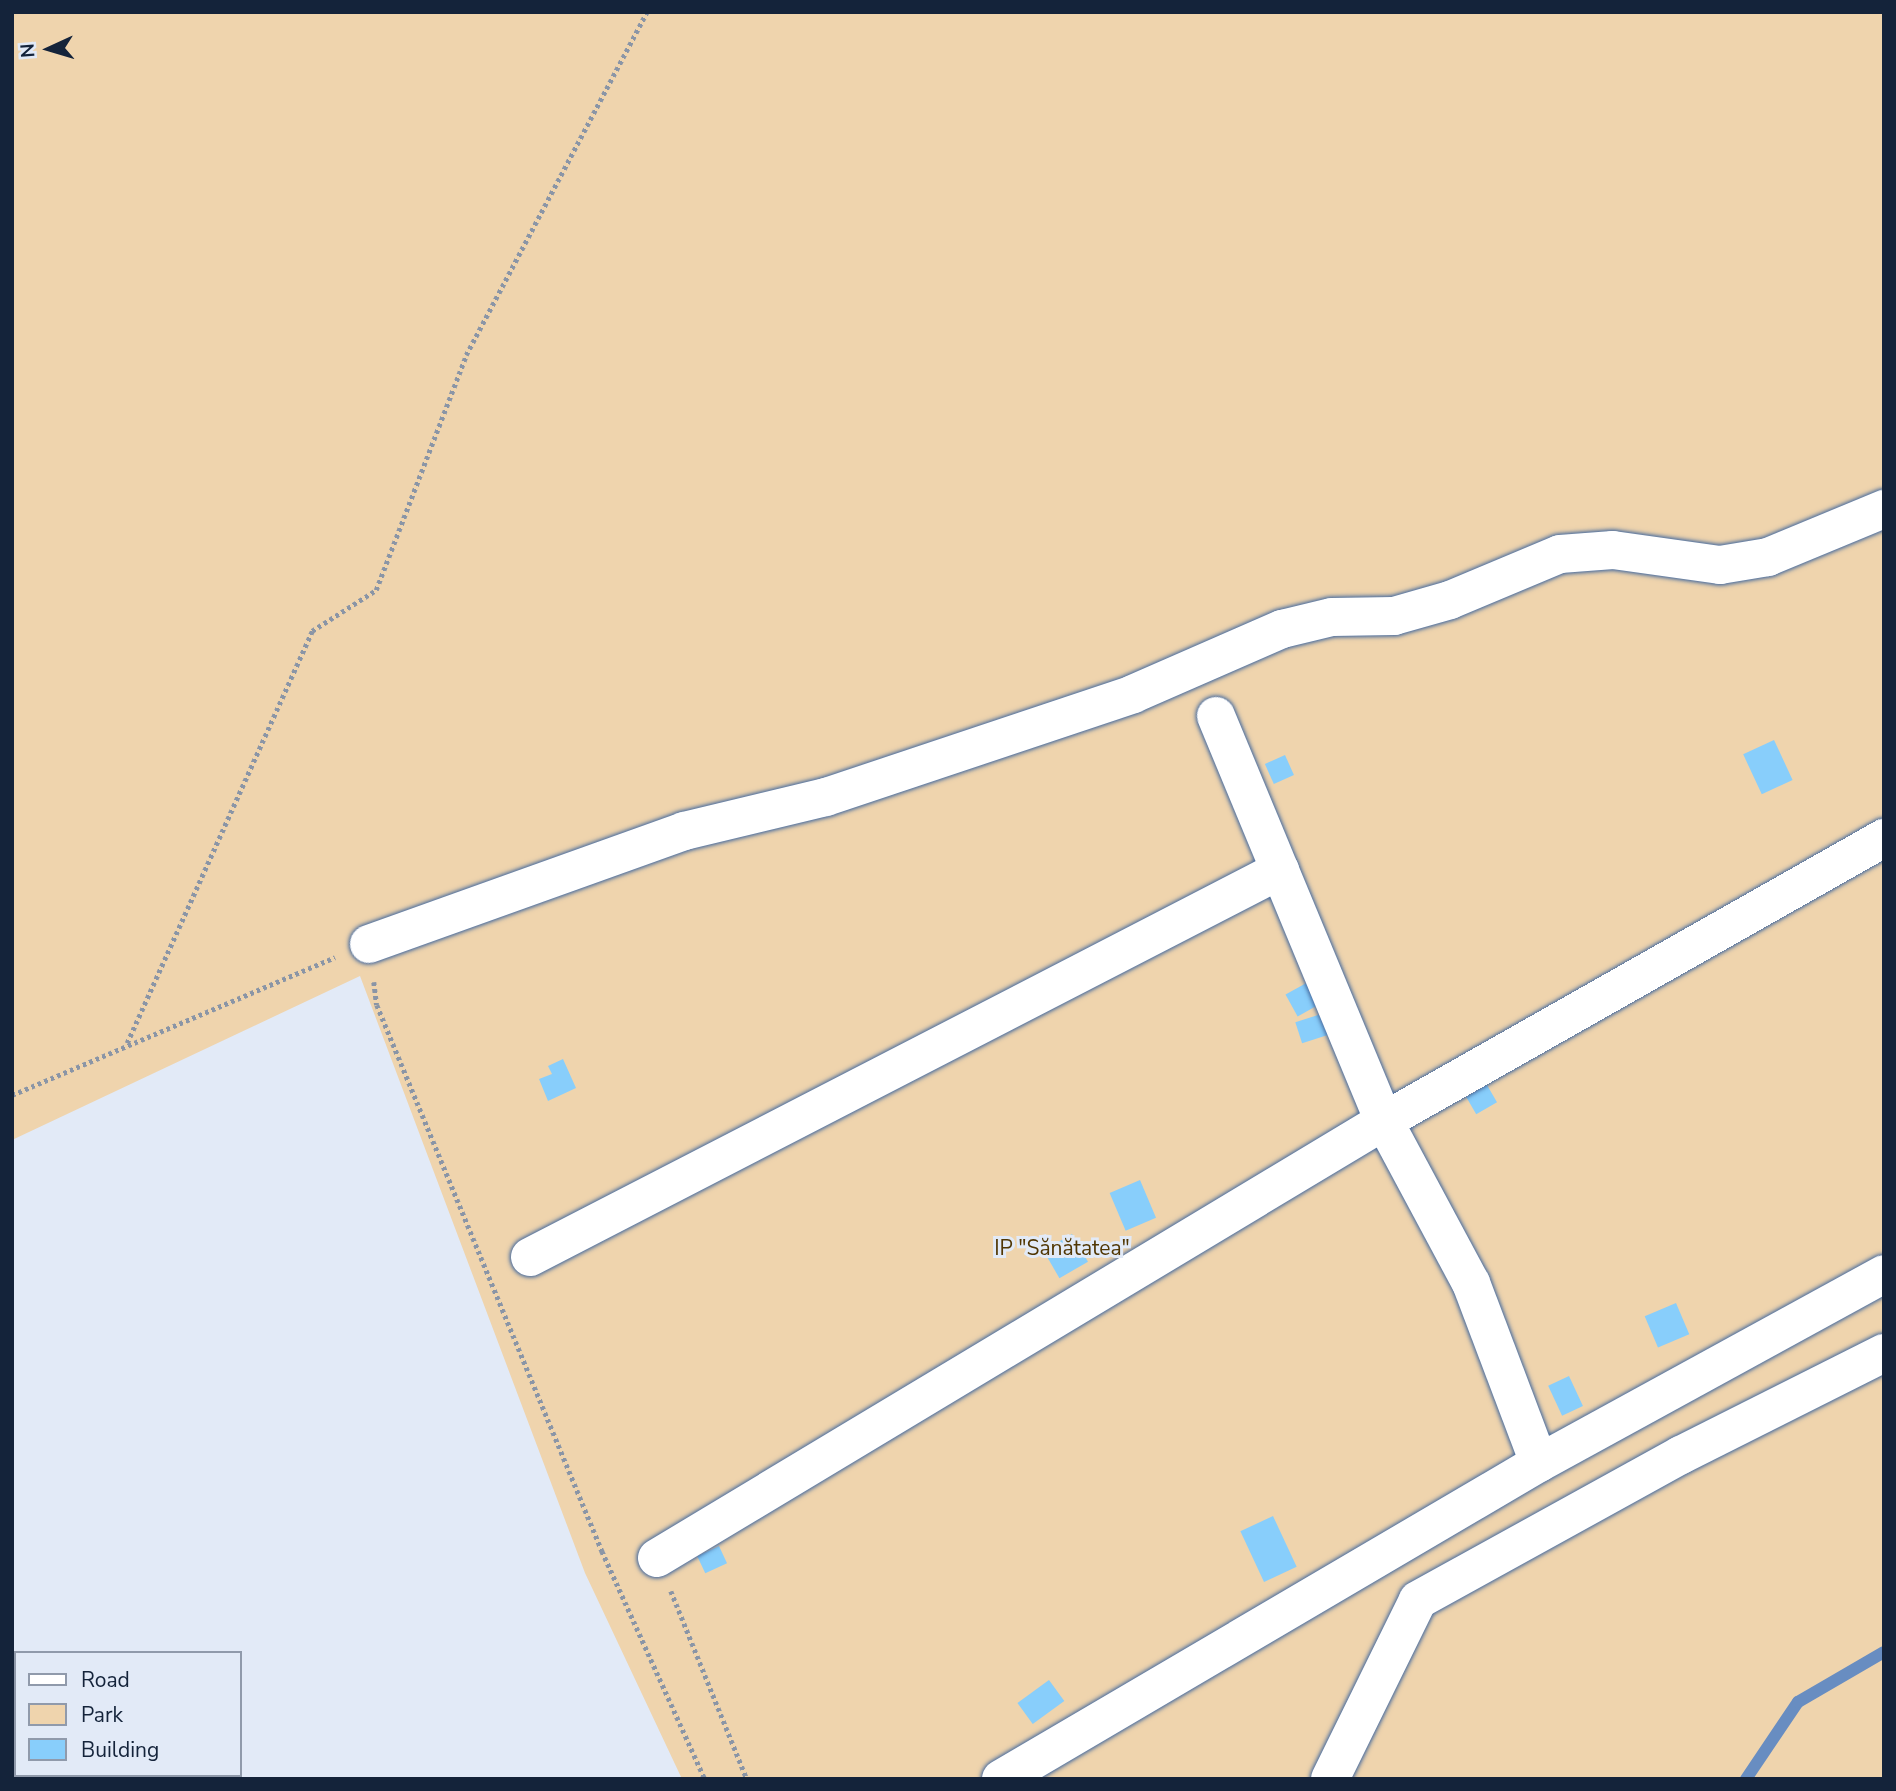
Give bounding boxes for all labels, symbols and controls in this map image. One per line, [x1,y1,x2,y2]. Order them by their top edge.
north arrow [14,14,84,84]
text: N [15,42,42,58]
park label: IP "Sănătatea" [994,1235,1130,1261]
legend [14,1651,242,1777]
text: Road [81,1666,130,1694]
text: Park [81,1701,123,1729]
text: Building [81,1736,159,1764]

